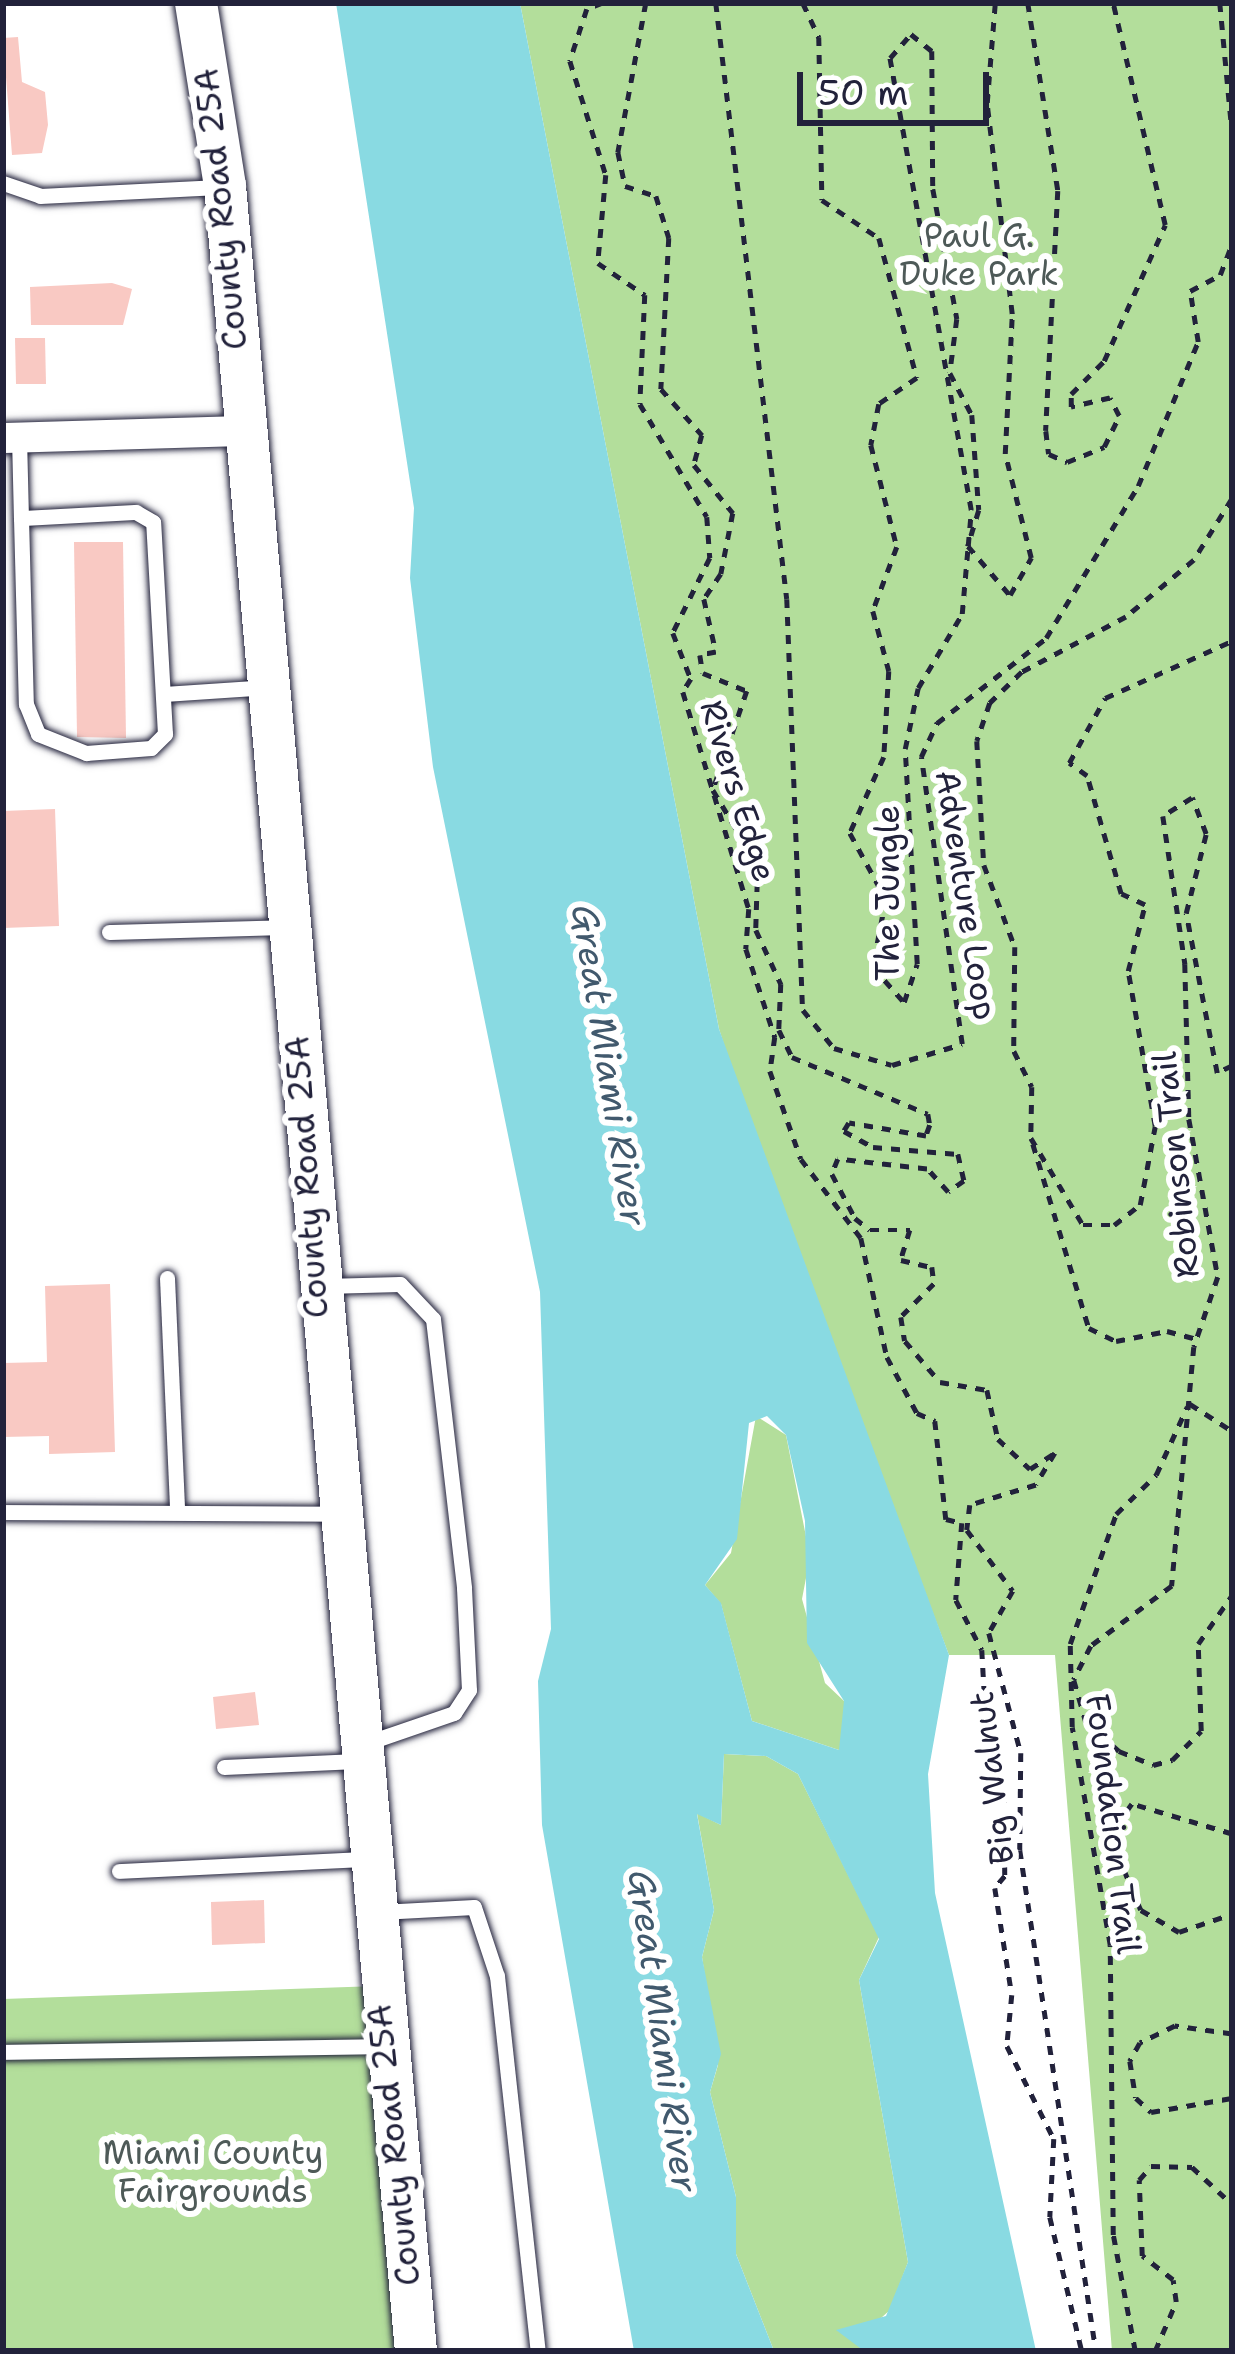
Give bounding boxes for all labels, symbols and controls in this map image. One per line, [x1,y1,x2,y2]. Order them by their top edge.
scale bar [803,48,995,122]
street label: County Road 25A [187,66,255,352]
text: 50 m [818,68,908,117]
park label: Paul G. Duke Park [899,216,1059,294]
street label: Rivers Edge [692,696,784,886]
street label: Adventure Loop [927,767,1005,1023]
street label: The Jungle [868,805,908,981]
water label: Great Miami River [562,901,656,1229]
street label: County Road 25A [277,1034,337,1320]
street label: Robinson Trail [1144,1050,1208,1280]
street label: Big Walnut [962,1689,1022,1867]
street label: Foundation Trail [1077,1692,1149,1956]
water label: Great Miami River [619,1867,707,2195]
street label: County Road 25A [360,2002,428,2288]
park label: Miami County Fairgrounds [103,2133,323,2211]

